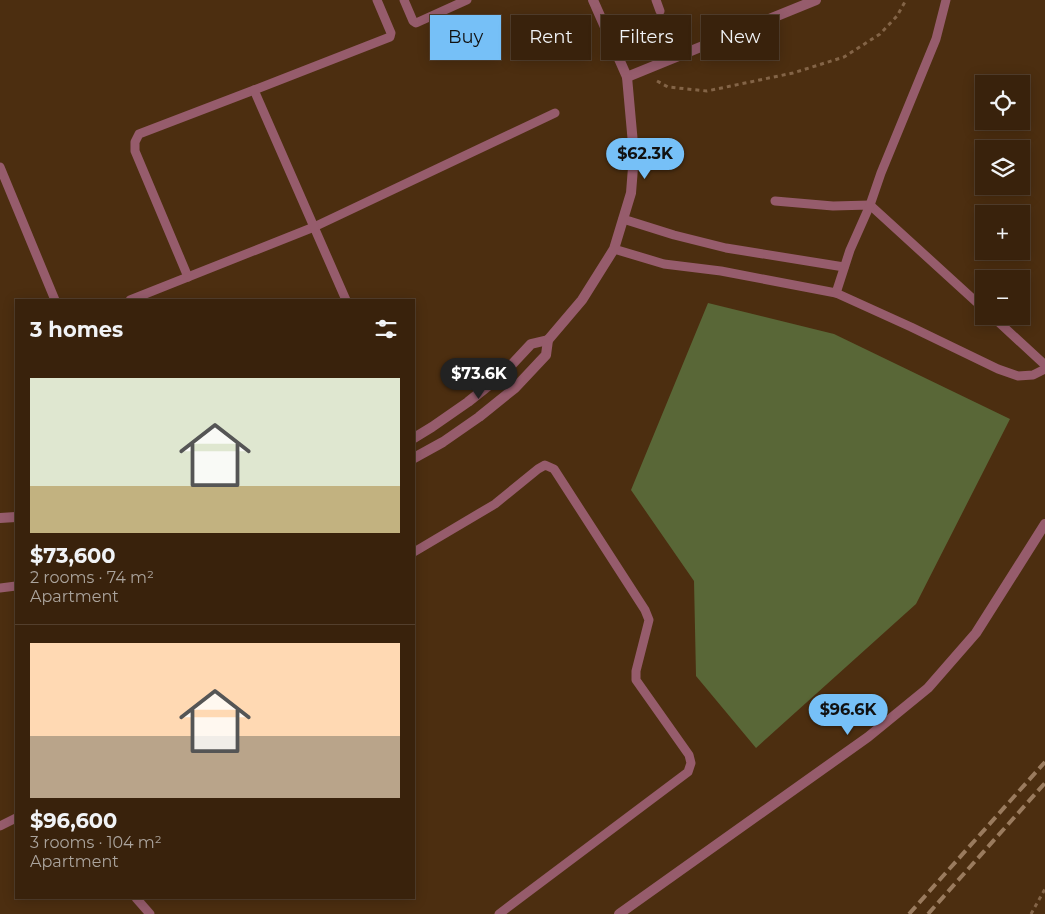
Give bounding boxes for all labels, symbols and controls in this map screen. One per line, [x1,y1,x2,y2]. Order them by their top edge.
chip: Buy [430,15,501,60]
chip: Rent [511,15,591,60]
chip: Filters [601,15,691,60]
chip: New [701,15,779,60]
map controls [975,75,1030,325]
button: locate [975,75,1030,130]
pin: $62.3K [604,138,686,180]
button: layers [975,140,1030,195]
text: $62.3K [617,144,673,163]
button: + [975,205,1030,260]
button: − [975,270,1030,325]
icon: filters [372,315,400,343]
text: 3 homes [30,317,123,342]
pin: $73.6K [438,358,520,400]
text: $73.6K [451,364,507,383]
icon: home [170,410,260,500]
text: $73,600 [30,543,116,568]
text: 2 rooms · 74 m² [30,568,154,587]
text: Apartment [30,587,119,606]
icon: home [170,676,260,766]
pin: $96.6K [807,694,889,736]
text: $96.6K [820,700,876,719]
text: $96,600 [30,808,117,833]
text: 3 rooms · 104 m² [30,833,162,852]
text: Apartment [30,852,119,871]

